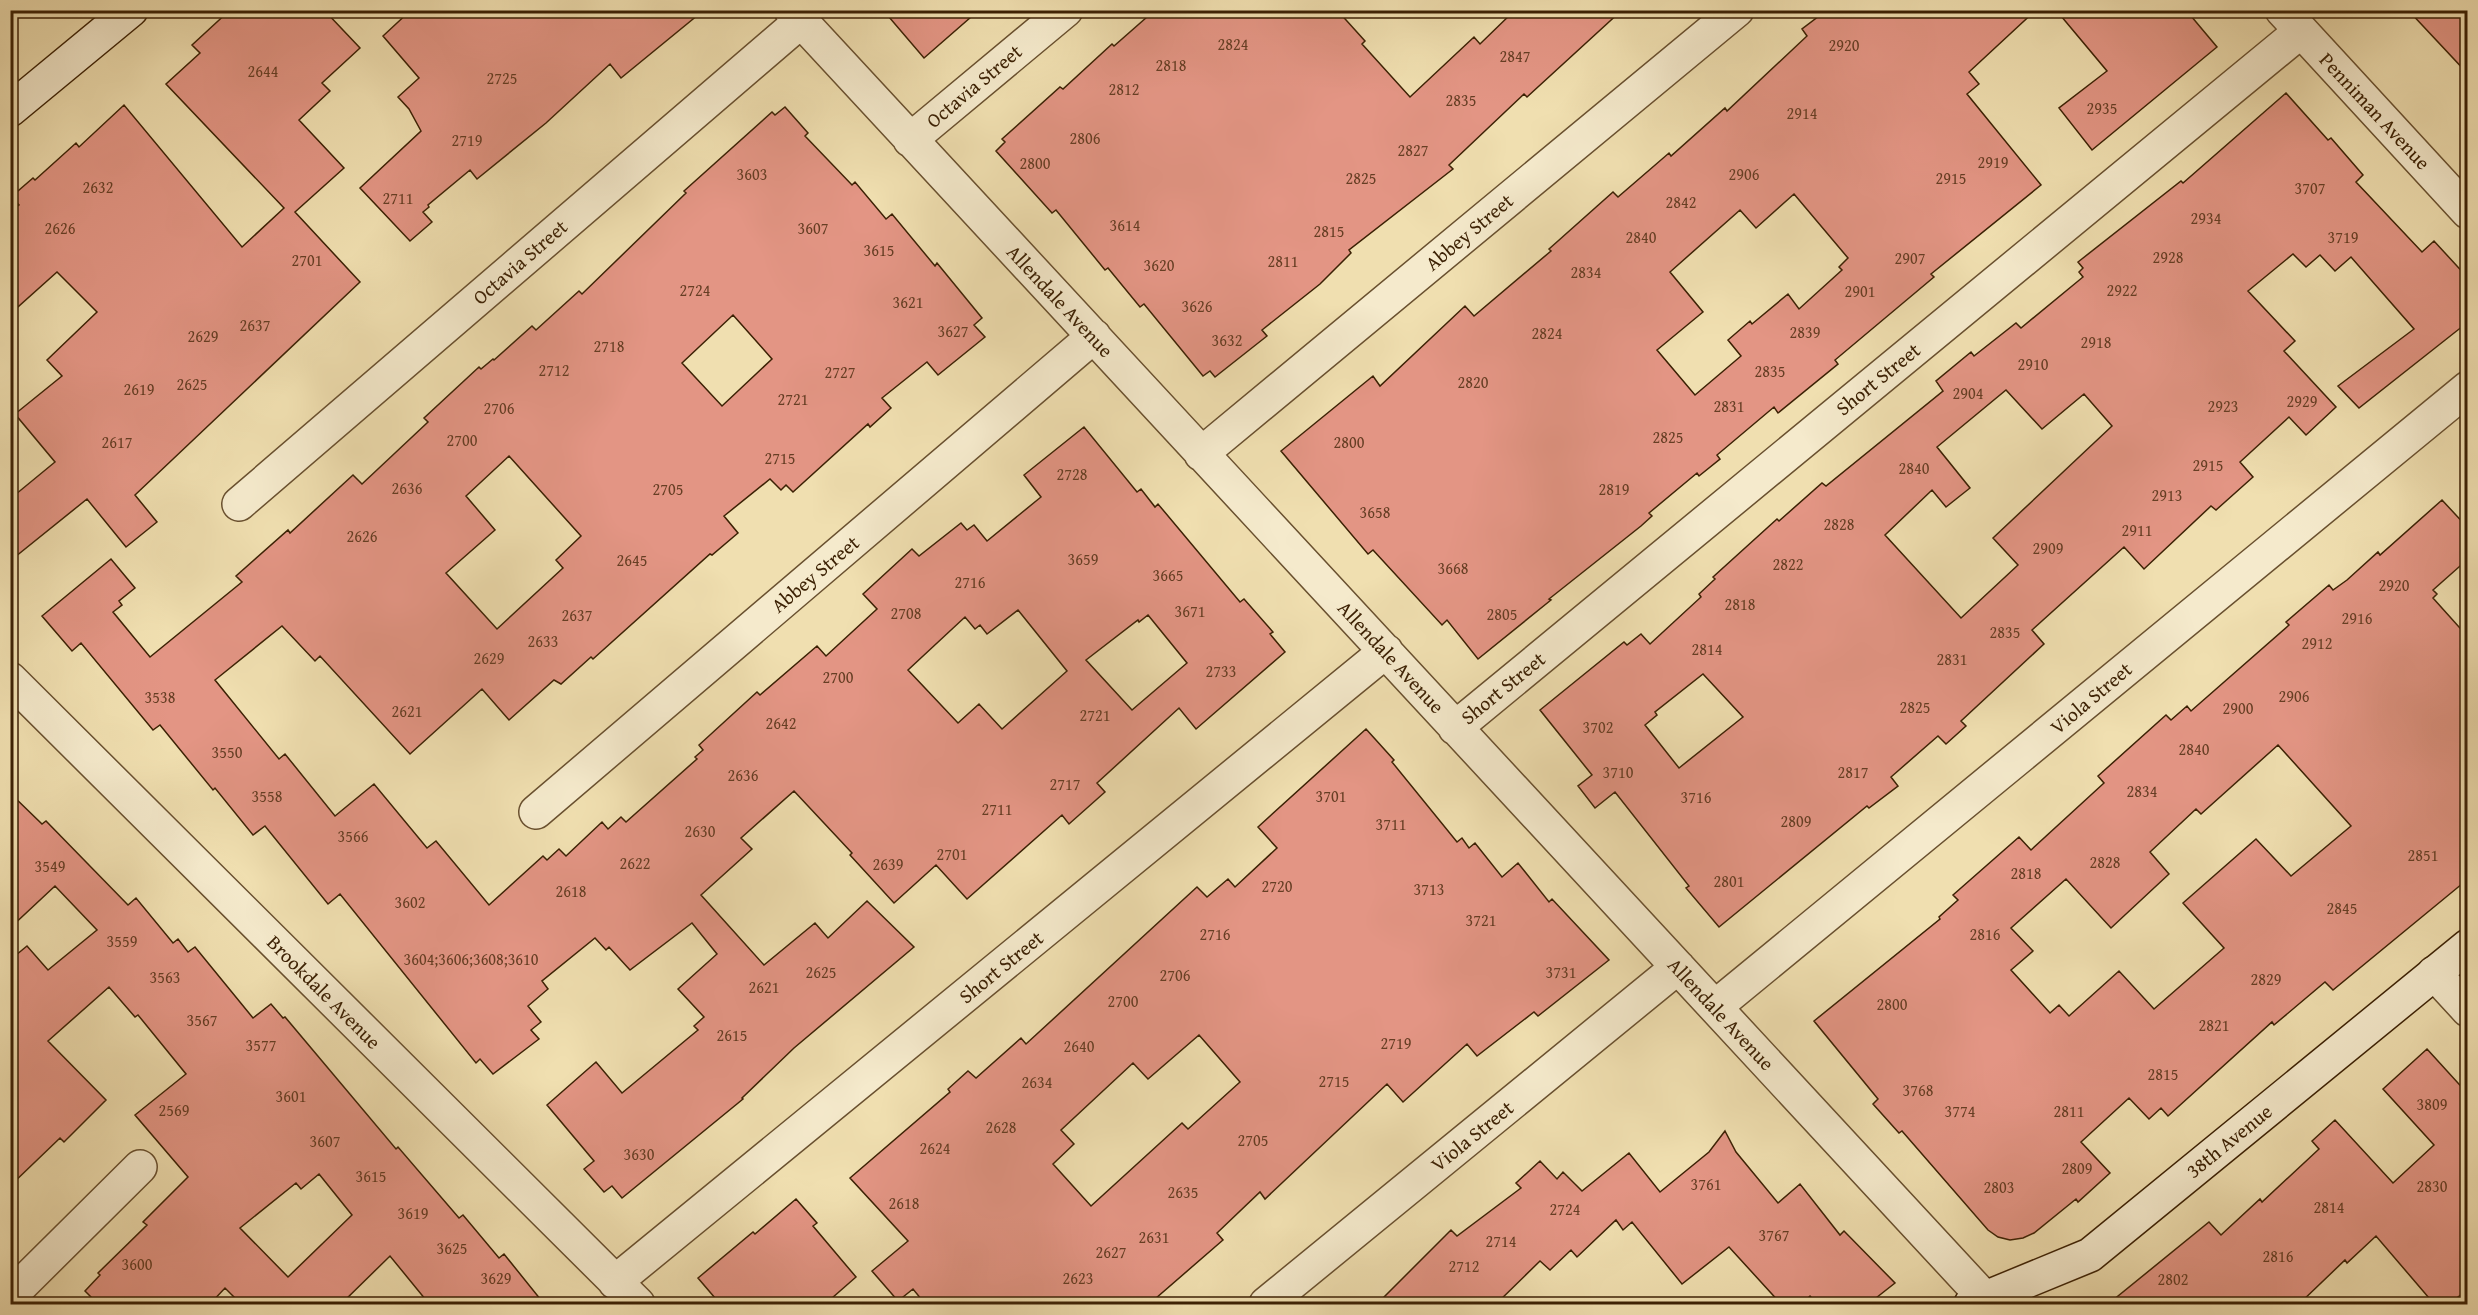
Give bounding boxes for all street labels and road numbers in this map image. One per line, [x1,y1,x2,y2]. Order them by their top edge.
street label: Octavia Street [919,37,1028,134]
street label: Penniman Avenue [2313,46,2437,176]
street label: Abbey Street [1418,186,1519,277]
street label: Octavia Street [466,212,573,311]
street label: Allendale Avenue [1000,238,1120,364]
street label: Short Street [1829,335,1926,422]
street label: Abbey Street [764,528,865,619]
street label: Allendale Avenue [1331,594,1451,720]
street label: Short Street [1454,644,1551,731]
street label: Viola Street [2043,655,2138,741]
street label: Short Street [952,923,1049,1010]
street label: Brookdale Avenue [261,928,388,1055]
street label: Allendale Avenue [1661,951,1781,1077]
street label: Viola Street [1424,1093,1519,1178]
street label: 38th Avenue [2179,1097,2278,1184]

